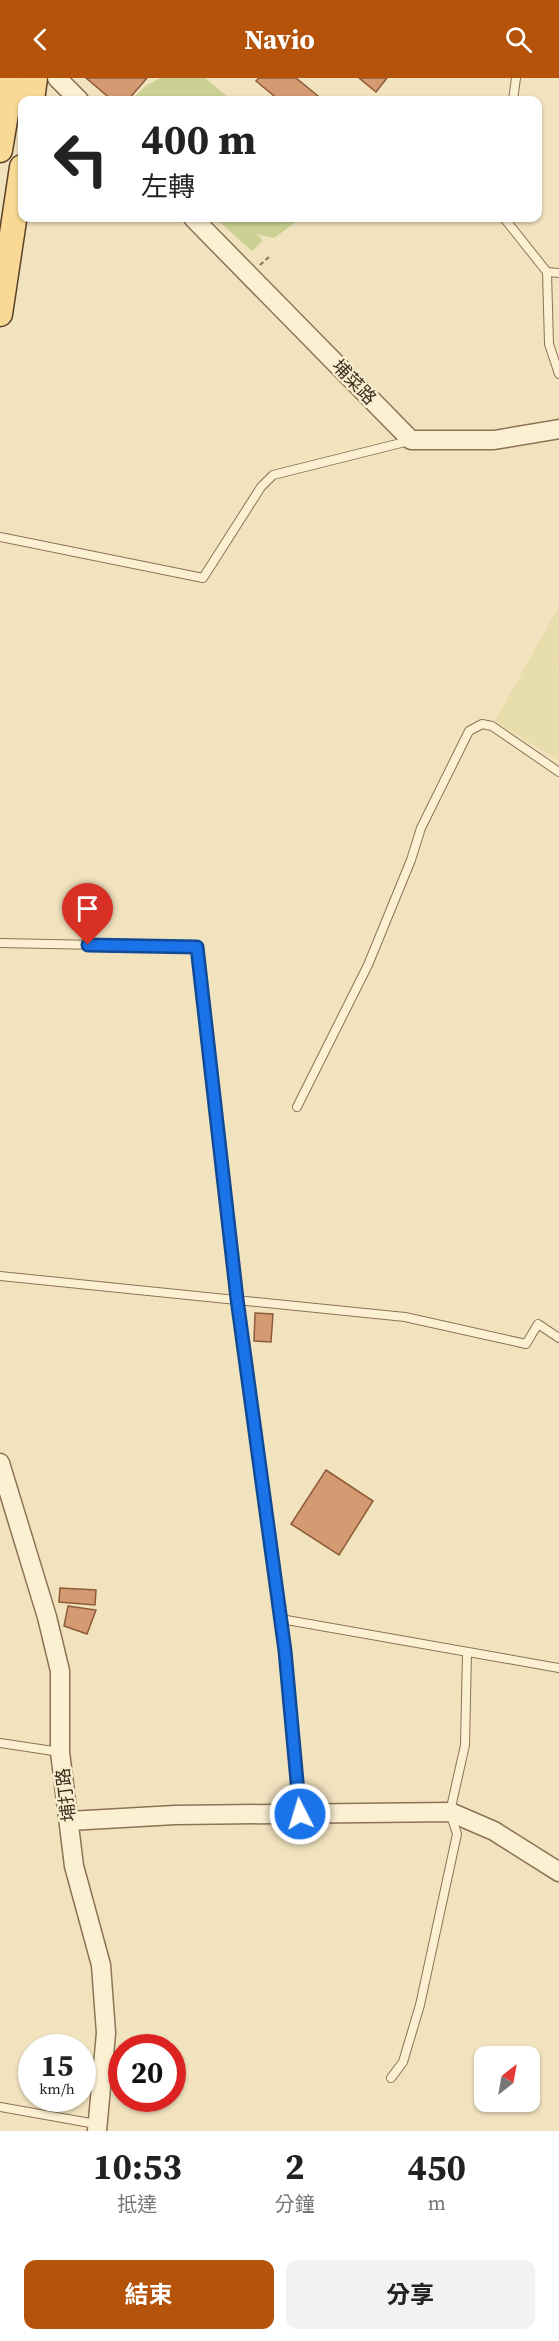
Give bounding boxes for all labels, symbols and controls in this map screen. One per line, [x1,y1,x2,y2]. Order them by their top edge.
text: Navio [244,21,315,58]
icon: back [24,23,57,56]
icon: search [502,23,535,56]
text: 400 m [141,110,256,168]
icon: left [42,120,120,198]
text: 左轉 [141,168,195,205]
street label: 埔菜路 [327,354,382,410]
pin [62,883,113,945]
icon: arrive [71,892,104,925]
street label: 埔打路 [50,1767,81,1823]
position arrow [268,1782,332,1846]
speed limit sign: 20 [108,2034,186,2112]
text: 15 [41,2045,73,2086]
north arrow [474,2046,540,2112]
map controls [474,2046,540,2112]
text: km/h [39,2078,75,2099]
text: 10:53 [93,2142,182,2191]
text: 2 [285,2142,304,2191]
text: 450 [408,2143,466,2192]
text: m [428,2189,446,2217]
text: 抵達 [117,2190,157,2218]
text: 分鐘 [275,2190,315,2218]
button: 結束 [24,2260,274,2329]
button: 分享 [286,2260,535,2329]

